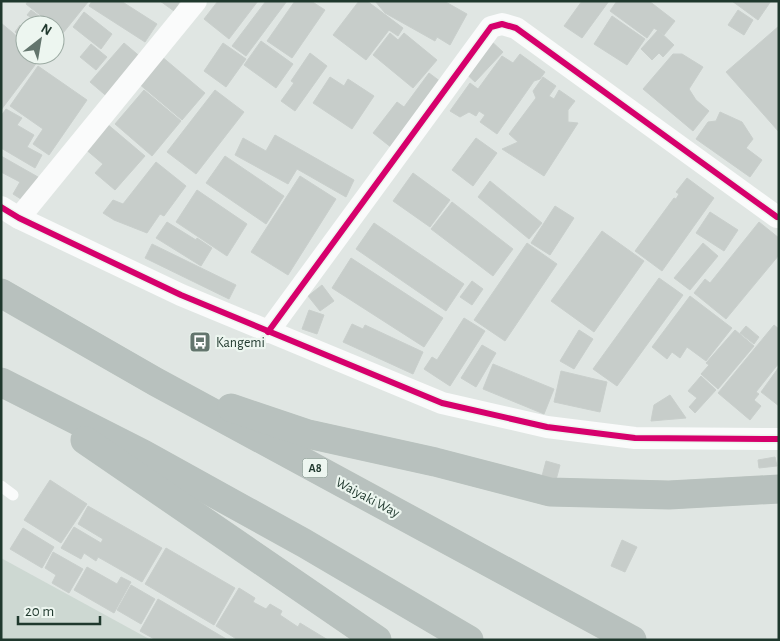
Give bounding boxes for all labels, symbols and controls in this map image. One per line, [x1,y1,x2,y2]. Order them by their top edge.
north arrow [15,15,65,65]
text: N [38,21,54,38]
bus stop icon: Kangemi [188,330,212,354]
place label: Kangemi [216,336,265,350]
road number: A8 [302,458,328,478]
street label: Waiyaki Way [333,475,402,520]
scale bar [18,594,100,626]
text: 20 m [25,604,54,619]

